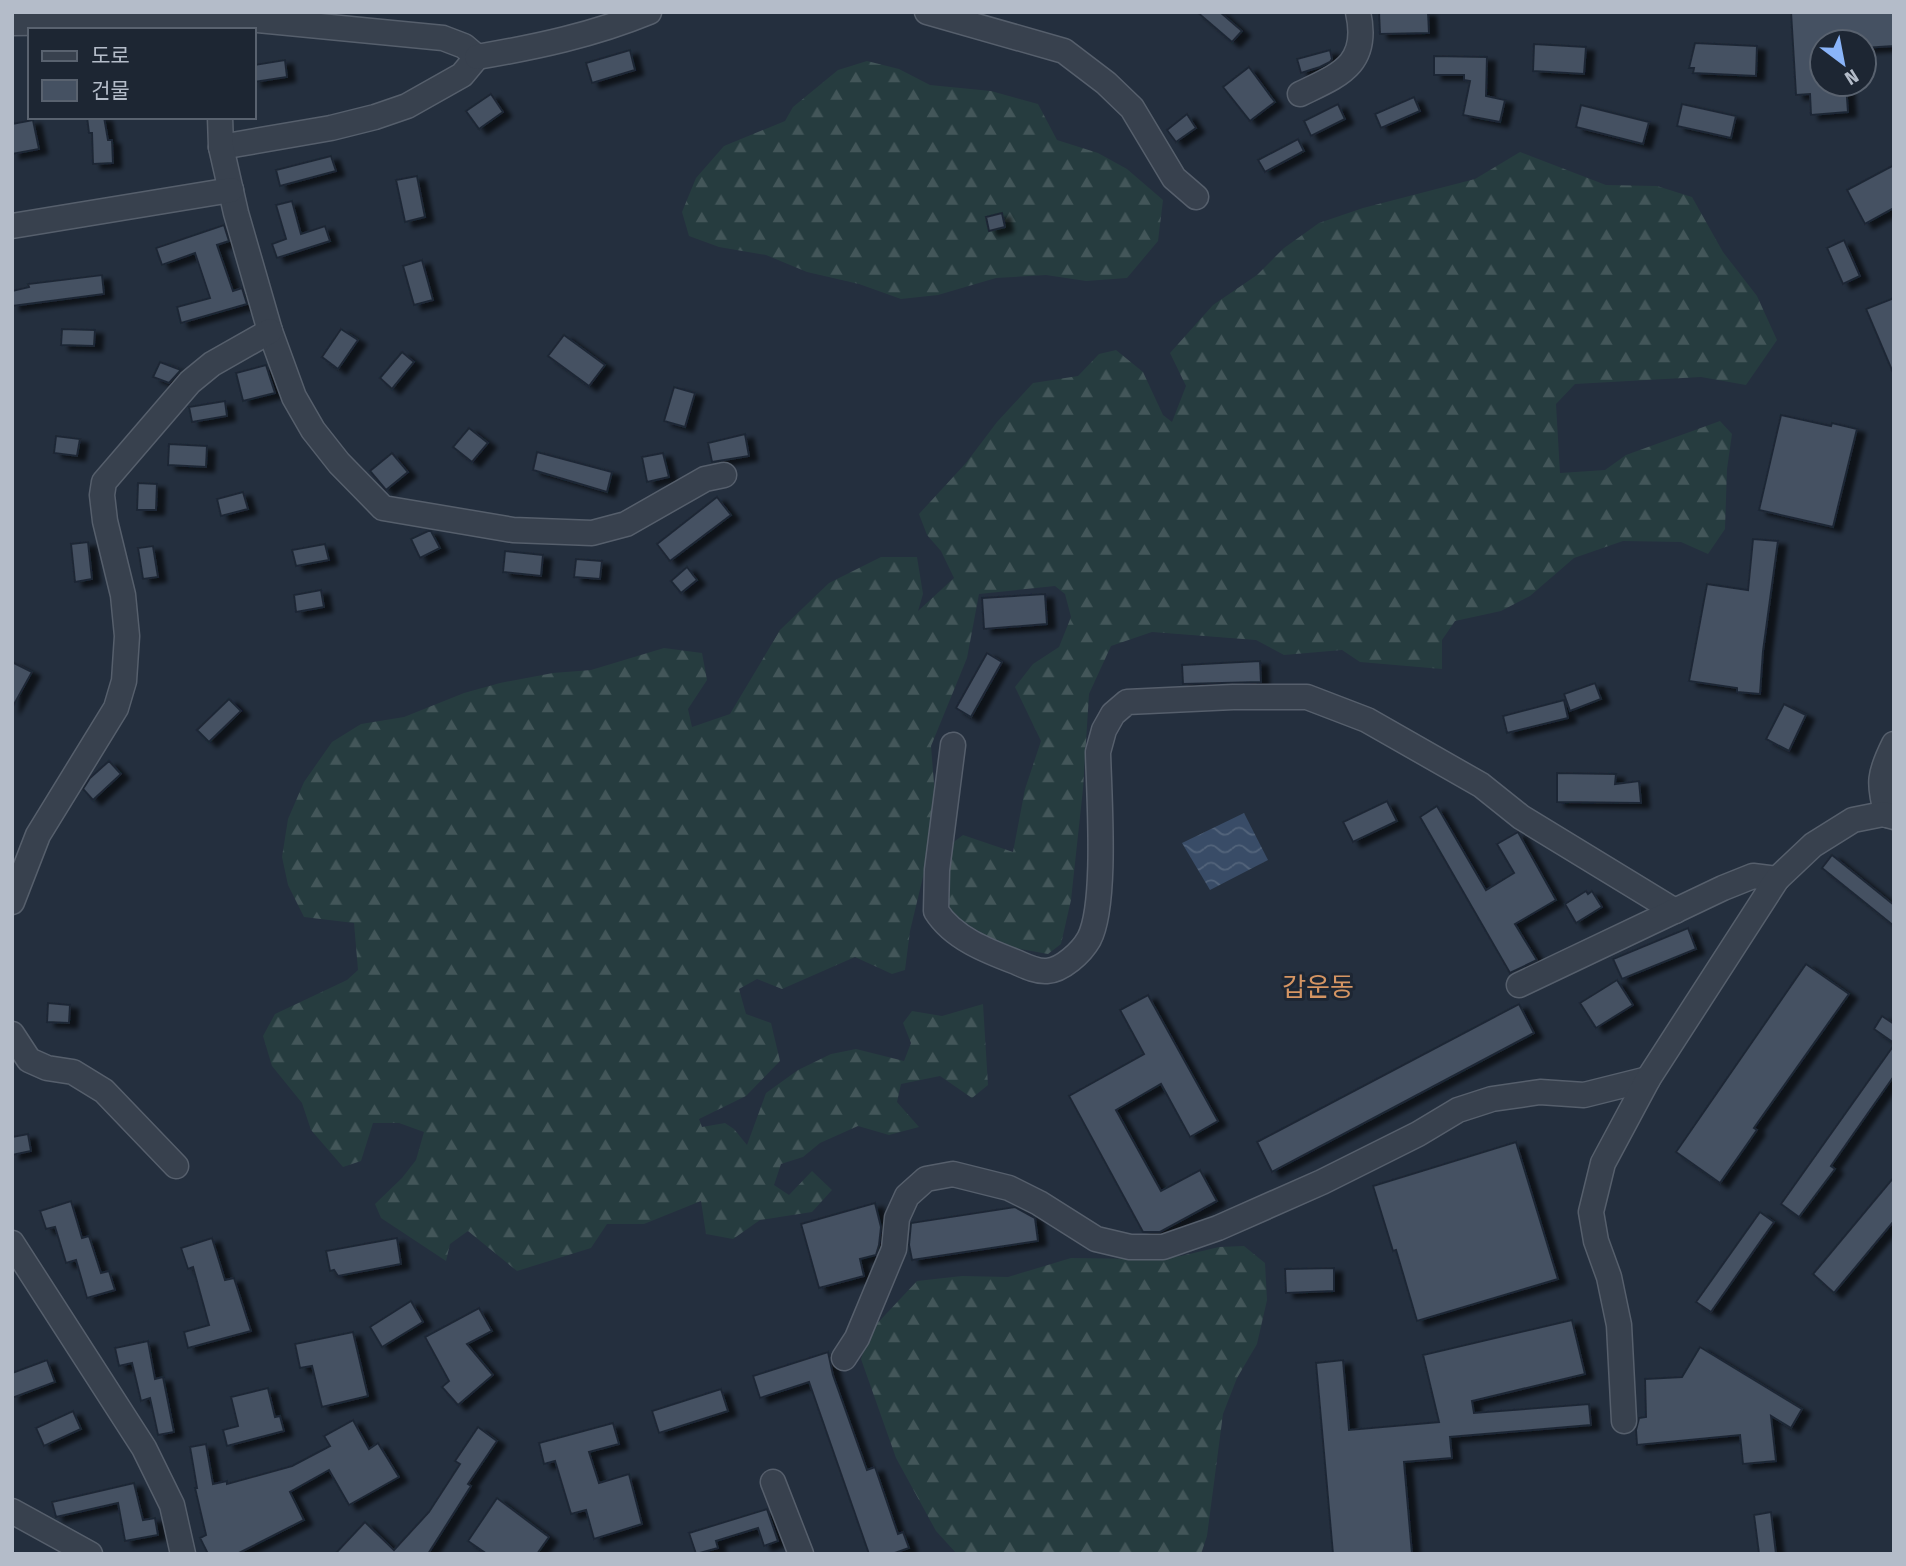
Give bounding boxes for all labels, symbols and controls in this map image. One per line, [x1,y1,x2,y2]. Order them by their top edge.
legend [28,28,256,119]
north arrow [1808,28,1878,98]
text: 도로 [91,43,130,69]
text: N [1841,64,1863,90]
text: 건물 [91,78,130,104]
district label: 갑운동 [1282,972,1354,1003]

